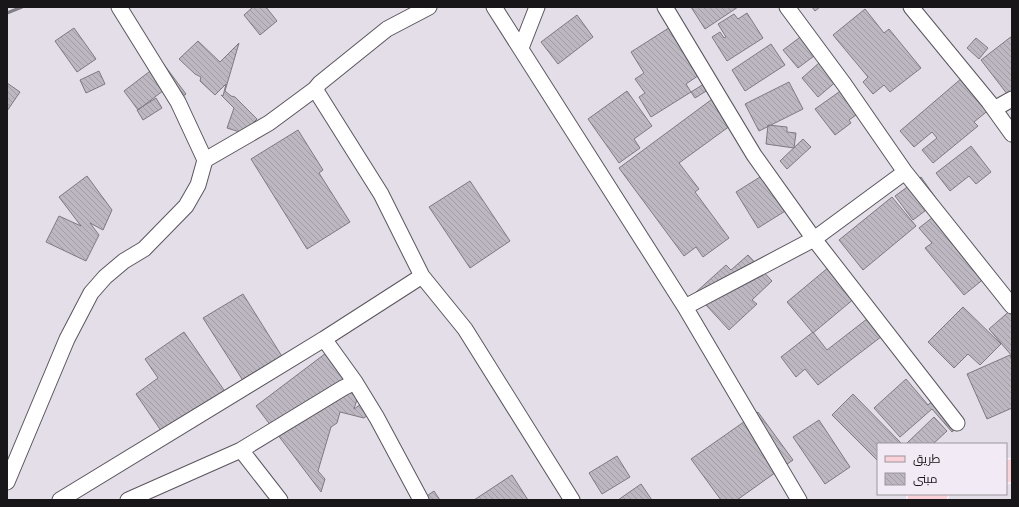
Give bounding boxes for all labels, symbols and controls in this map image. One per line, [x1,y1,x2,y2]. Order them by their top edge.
legend [877,443,1007,495]
text: طريق [913,453,941,466]
text: مبنى [913,473,938,486]

